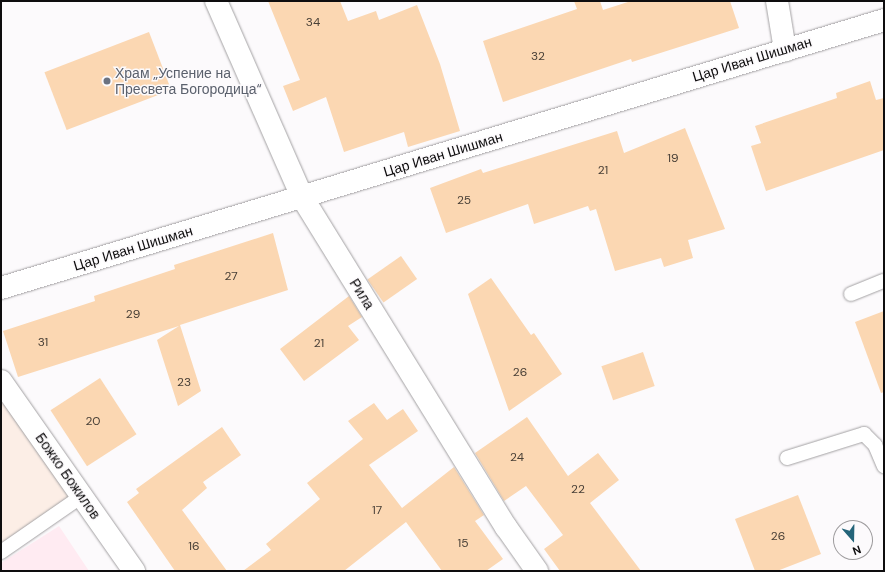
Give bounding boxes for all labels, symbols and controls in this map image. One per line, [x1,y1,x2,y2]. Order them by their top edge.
house number: 34 [306,16,320,30]
street label: Цар Иван Шишман [690,33,814,85]
house number: 32 [531,50,545,64]
place label: Храм „Успение на Пресвета Богородица“ [115,65,262,98]
marker: Храм „Успение на Пресвета Богородица“ [102,76,112,86]
street label: Цар Иван Шишман [381,128,505,180]
house number: 19 [667,152,679,166]
house number: 21 [598,164,608,178]
house number: 25 [457,194,471,208]
street label: Цар Иван Шишман [71,222,195,274]
house number: 27 [224,270,238,284]
street label: Рила [346,276,378,312]
house number: 29 [126,308,140,322]
house number: 31 [38,336,48,350]
house number: 21 [314,337,324,351]
house number: 26 [513,366,527,380]
house number: 23 [177,376,191,390]
house number: 20 [86,415,100,429]
street label: Божко Божилов [32,430,104,522]
house number: 24 [510,451,524,465]
house number: 22 [571,483,585,497]
house number: 17 [372,504,382,518]
north arrow [833,520,873,560]
house number: 26 [771,530,785,544]
house number: 15 [457,537,469,551]
house number: 16 [188,540,200,554]
text: N [851,542,863,558]

